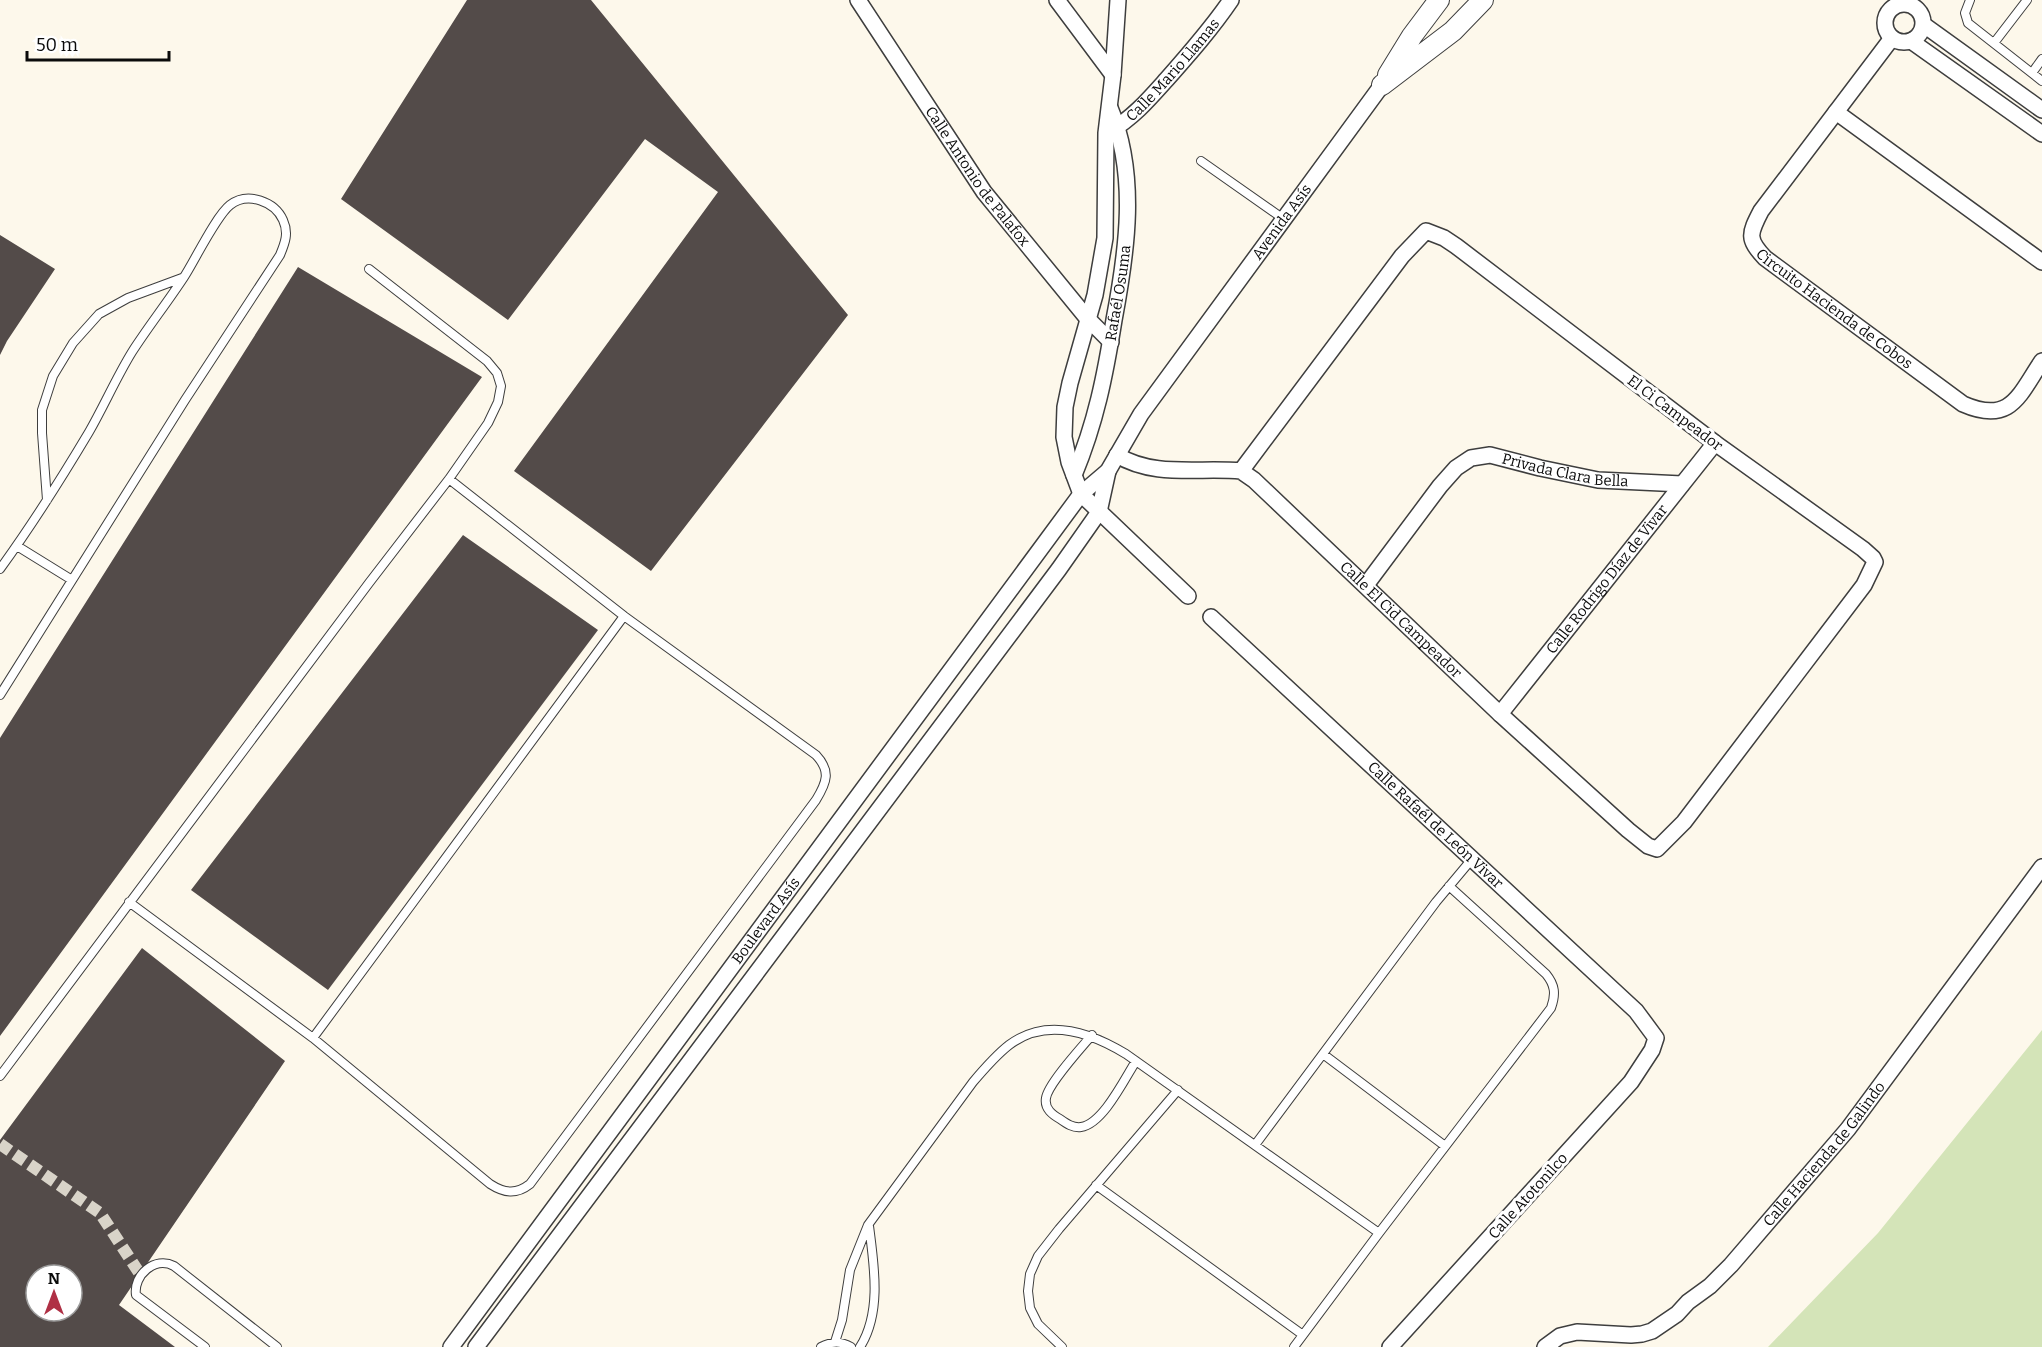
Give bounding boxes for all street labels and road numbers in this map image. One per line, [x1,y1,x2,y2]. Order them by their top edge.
street label: Calle Mario Llamas [1122,15,1223,125]
street label: Calle Antonio de Palafox [921,103,1034,250]
street label: Avenida Asís [1248,181,1315,263]
street label: Rafaél Osuma [1102,244,1134,342]
street label: Circuito Hacienda de Cobos [1752,245,1916,373]
street label: El Ci Campeador [1624,371,1727,455]
street label: Privada Clara Bella [1500,450,1629,490]
street label: Calle Rodrigo Díaz de Vivar [1542,501,1672,657]
street label: Calle El Cid Campeador [1336,558,1466,682]
street label: Calle Rafaél de León Vivar [1364,758,1507,892]
street label: Boulevard Asís [728,874,804,967]
street label: Calle Hacienda de Galindo [1759,1078,1889,1230]
street label: Calle Atotonilco [1485,1149,1571,1243]

